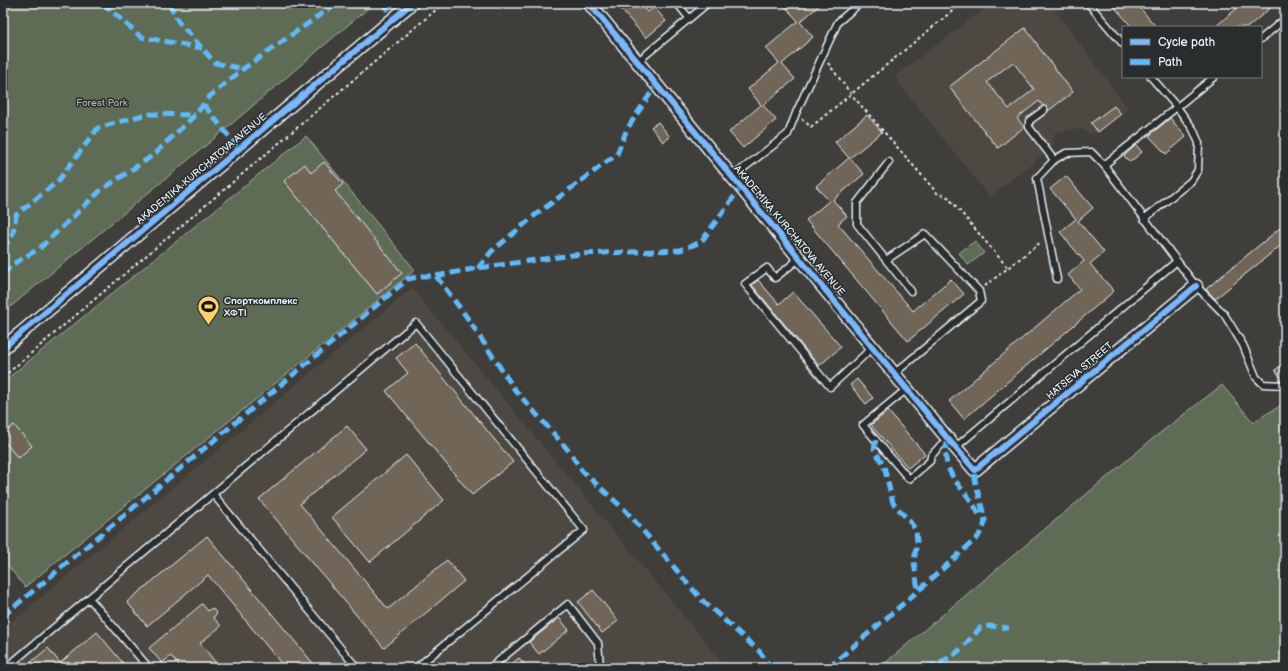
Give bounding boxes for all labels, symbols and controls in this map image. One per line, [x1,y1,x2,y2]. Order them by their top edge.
legend [1122,26,1262,78]
text: Cycle path [1158,35,1215,50]
text: Path [1158,55,1183,70]
park label: Forest Park [76,97,128,109]
street label: AKADEMIKA KURCHATOVA AVENUE [134,110,270,227]
street label: AKADEMIKA KURCHATOVA AVENUE [731,163,848,299]
sports icon: Спорткомплекс ХФТІ [196,293,222,326]
place label: Спорткомплекс ХФТІ [223,295,298,319]
street label: HATSEVA STREET [1044,339,1115,402]

